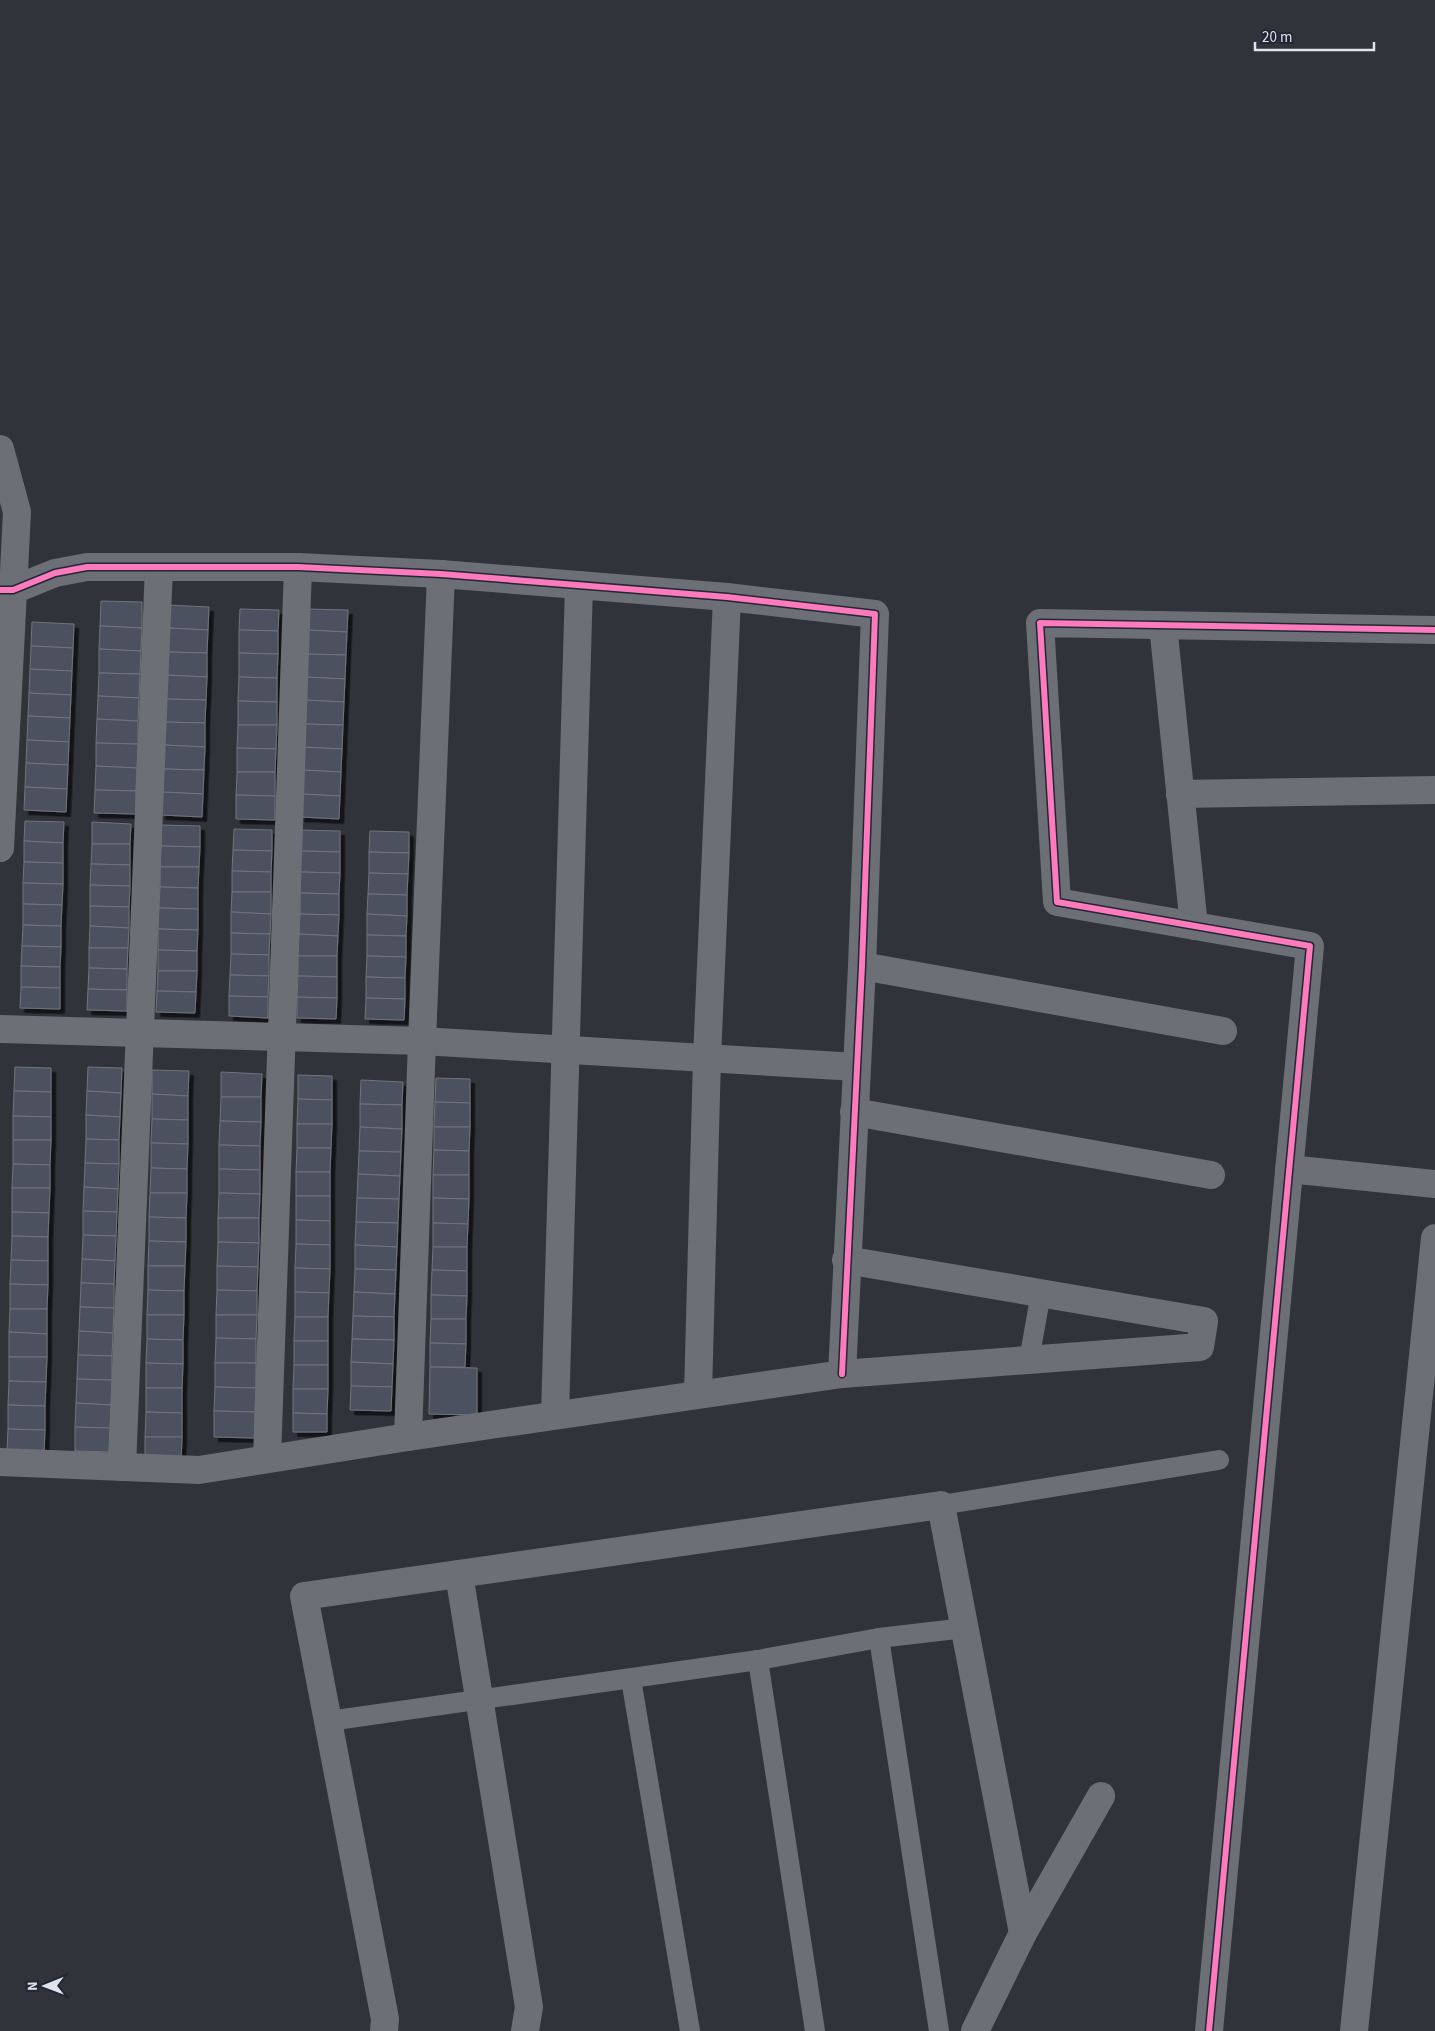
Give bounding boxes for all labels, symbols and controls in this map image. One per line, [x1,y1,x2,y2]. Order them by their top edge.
scale bar [1255,20,1374,52]
text: 20 m [1262,27,1292,48]
north arrow [20,1961,70,2011]
text: N [23,1981,43,1991]

